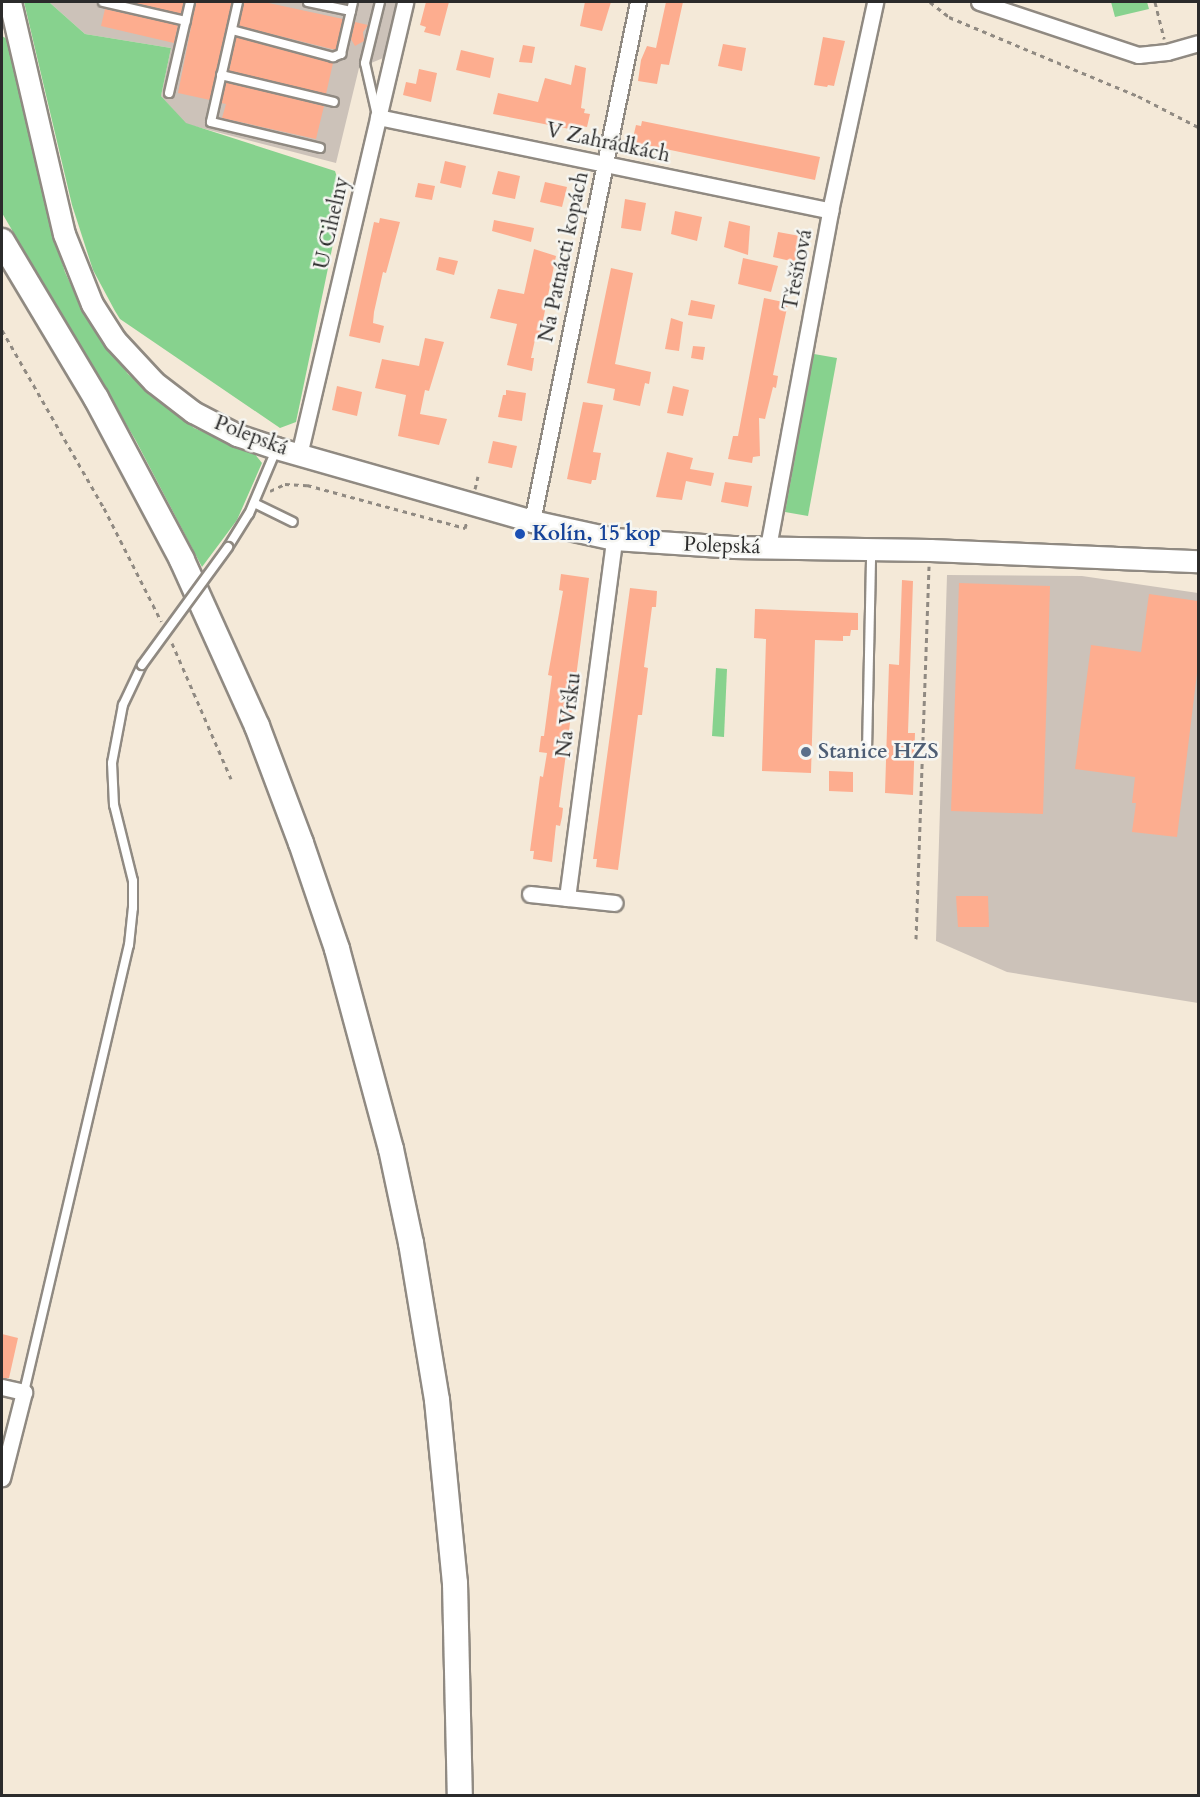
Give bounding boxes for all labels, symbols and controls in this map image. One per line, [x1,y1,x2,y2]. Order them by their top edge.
street label: V Zahrádkách [544,118,672,168]
street label: Na Patnácti kopách [534,170,594,344]
street label: U Cihelny [309,174,355,272]
street label: Třešňová [778,227,818,313]
street label: Polepská [210,410,292,462]
place label: Kolín, 15 kop [532,521,661,547]
marker: Kolín, 15 kop [513,527,527,541]
street label: Polepská [683,532,761,560]
street label: Na Vršku [551,671,587,759]
place label: Stanice HZS [818,739,939,765]
marker: Stanice HZS [799,745,813,759]

